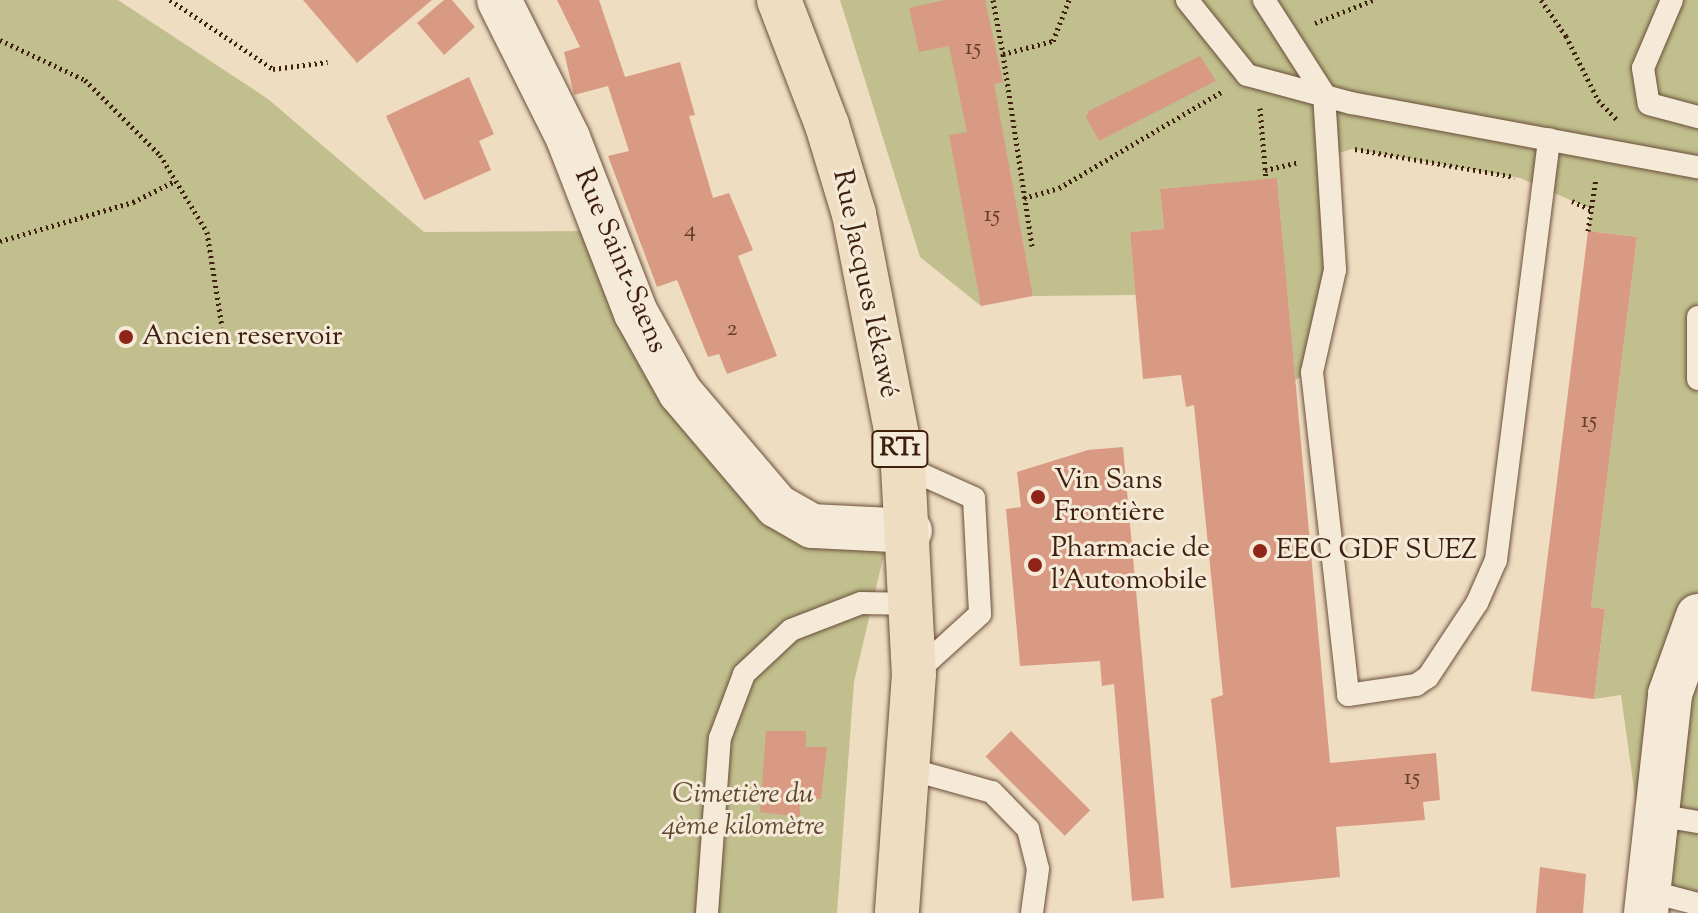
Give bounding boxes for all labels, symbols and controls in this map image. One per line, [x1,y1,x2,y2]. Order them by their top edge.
house number: 15 [965,35,981,63]
street label: Rue Saint-Saens [566,164,674,358]
street label: Rue Jacques Iékawé [824,167,906,401]
house number: 15 [984,202,1000,230]
house number: 4 [684,217,696,245]
house number: 2 [726,316,738,344]
place label: Ancien reservoir [142,320,343,354]
marker: Ancien reservoir [117,328,135,346]
house number: 15 [1581,408,1597,436]
road number: RT1 [870,427,930,471]
place label: Vin Sans Frontière [1054,464,1165,530]
marker: Vin Sans Frontière [1029,488,1047,506]
place label: Pharmacie de l'Automobile [1051,532,1210,598]
place label: EEC GDF SUEZ [1276,534,1477,568]
marker: EEC GDF SUEZ [1251,542,1269,560]
marker: Pharmacie de l'Automobile [1026,556,1044,574]
house number: 15 [1404,765,1420,793]
park label: Cimetière du 4ème kilomètre [661,778,825,844]

